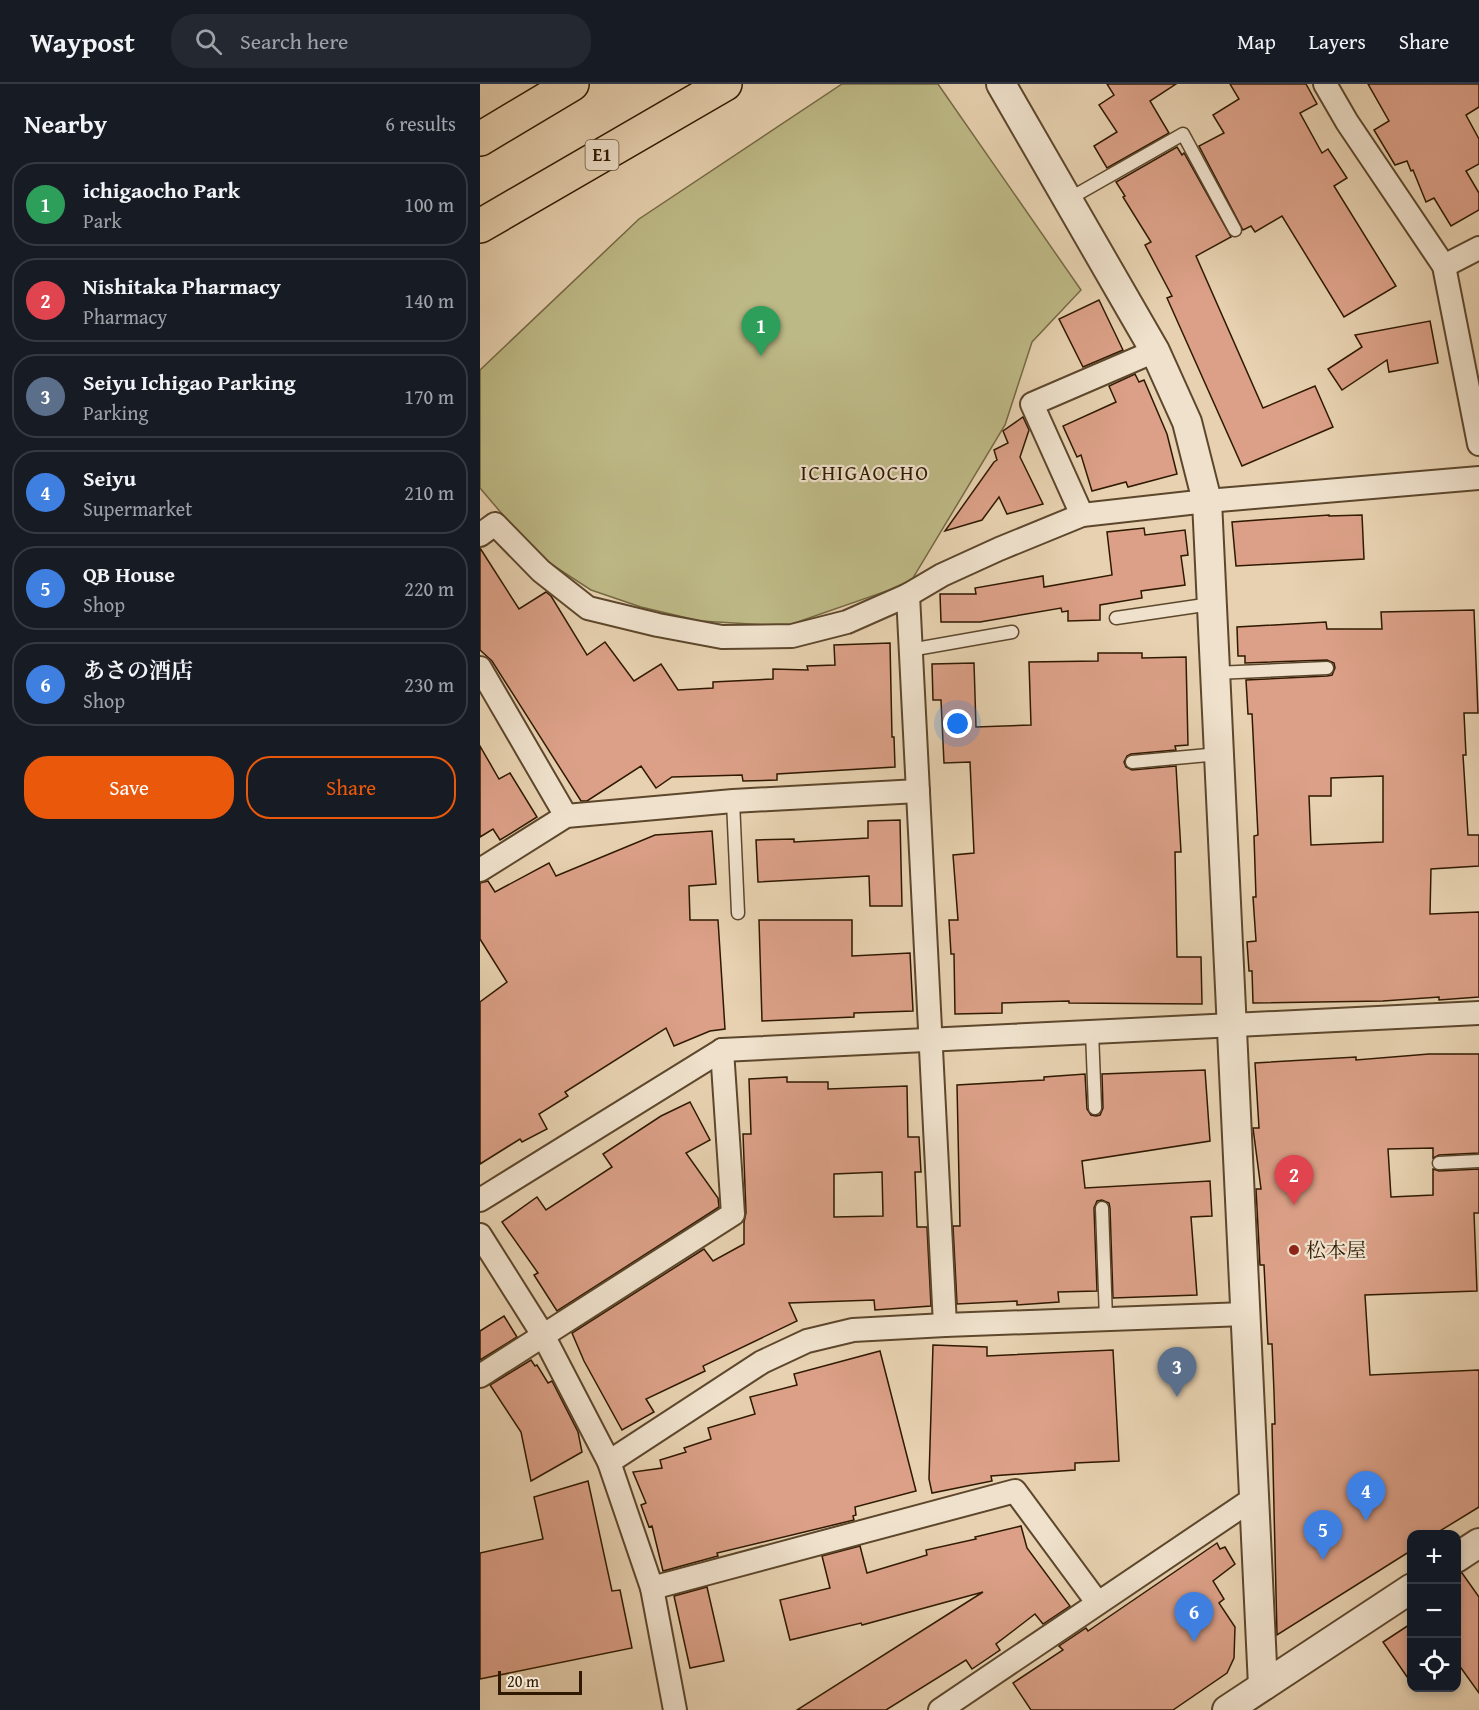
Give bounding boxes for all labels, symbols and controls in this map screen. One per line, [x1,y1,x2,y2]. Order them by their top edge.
search box [171,14,591,68]
text: Waypost [30,21,135,62]
icon: search [192,25,225,58]
text: Search here [240,25,348,57]
text: Map [1237,26,1276,57]
text: Layers [1309,26,1366,57]
text: Share [1399,26,1449,57]
text: Nearby [24,104,107,143]
text: 6 results [385,109,456,138]
road number: E1 [586,140,618,170]
text: ichigaocho Park [83,174,240,206]
text: 1 [40,190,51,219]
text: 100 m [404,190,454,219]
text: Park [83,206,122,235]
text: Nishitaka Pharmacy [83,270,281,302]
text: 2 [40,286,51,315]
text: 140 m [404,286,454,315]
text: Pharmacy [83,302,167,331]
pin: 1 [742,306,780,356]
text: Seiyu Ichigao Parking [83,366,296,398]
text: 3 [40,382,51,411]
text: 170 m [404,382,454,411]
text: Parking [83,398,148,427]
district label: ICHIGAOCHO [801,457,929,488]
text: Seiyu [83,462,136,494]
text: 4 [40,478,51,507]
text: 210 m [404,478,454,507]
text: Supermarket [83,494,192,523]
text: QB House [83,558,175,590]
text: 5 [40,574,51,603]
text: 220 m [404,574,454,603]
text: Shop [83,590,125,619]
text: あさの酒店 [83,654,193,686]
text: 6 [40,670,51,699]
text: 230 m [404,670,454,699]
text: Shop [83,686,125,715]
your location [943,709,972,738]
button: Save [24,756,234,819]
button: Share [246,756,456,819]
pin: 2 [1274,1156,1314,1205]
place label: 松本屋 [1306,1235,1366,1264]
marker: 松本屋 [1287,1243,1301,1257]
pin: 3 [1158,1348,1196,1397]
pin: 4 [1346,1472,1386,1521]
pin: 5 [1304,1510,1342,1560]
map controls [1407,1530,1461,1692]
button: + [1407,1530,1461,1584]
button: − [1407,1584,1461,1638]
pin: 6 [1174,1592,1214,1642]
button: locate [1407,1638,1461,1692]
scale bar [498,1668,582,1696]
text: 20 m [507,1669,539,1693]

